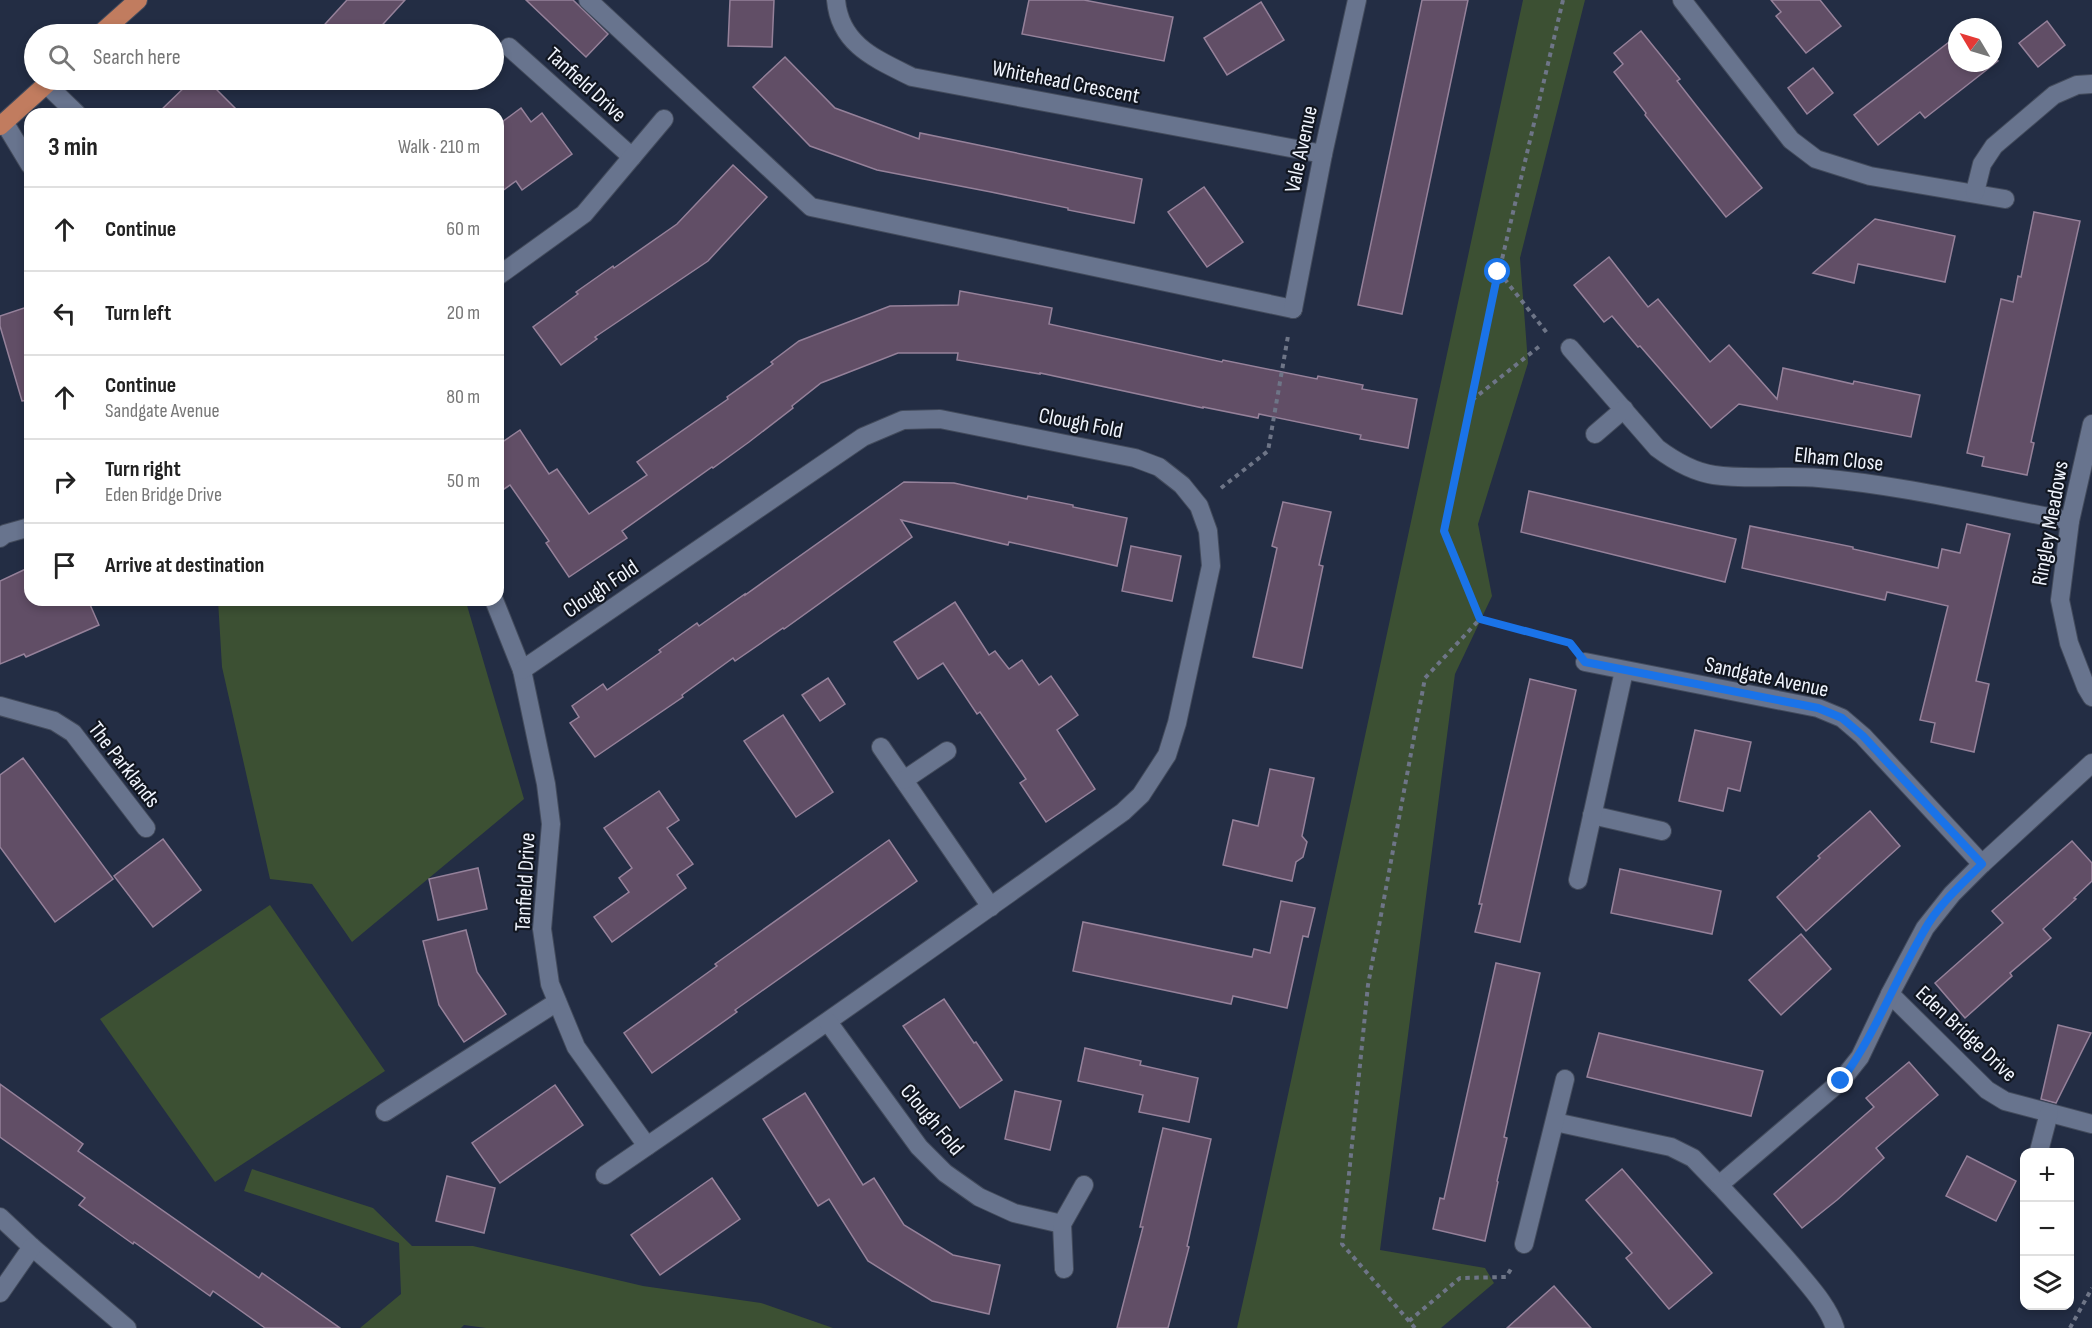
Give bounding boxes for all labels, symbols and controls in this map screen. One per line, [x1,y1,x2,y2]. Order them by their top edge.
north arrow [1948,18,2002,72]
search box [24,24,504,90]
icon: search [45,41,78,74]
street label: Tanfield Drive [540,42,632,128]
text: Search here [93,44,180,71]
street label: Whitehead Crescent [990,55,1142,110]
street label: Vale Avenue [1279,104,1324,195]
text: 3 min [48,132,98,163]
text: Walk · 210 m [398,135,480,159]
icon: ahead [48,213,81,246]
text: Continue [105,216,176,243]
text: 60 m [446,217,480,241]
route start [1484,258,1510,284]
icon: left [48,297,81,330]
text: Turn left [105,300,171,327]
text: 20 m [447,301,480,325]
text: Continue [105,372,176,399]
icon: ahead [48,381,81,414]
text: 80 m [446,385,480,409]
text: Sandgate Avenue [105,399,220,423]
street label: Clough Fold [1036,402,1125,445]
street label: Elham Close [1793,441,1885,478]
text: Turn right [105,456,181,483]
street label: Ringley Meadows [2026,459,2075,588]
icon: right [48,465,81,498]
text: 50 m [447,469,480,493]
text: Eden Bridge Drive [105,483,222,507]
icon: arrive [48,549,81,582]
text: Arrive at destination [105,552,264,579]
street label: Clough Fold [558,554,644,624]
street label: Sandgate Avenue [1702,651,1831,704]
street label: The Parklands [82,717,166,813]
street label: Tanfield Drive [509,832,542,932]
street label: Eden Bridge Drive [1910,980,2022,1088]
route end [1827,1067,1853,1093]
street label: Clough Fold [894,1079,970,1161]
map controls [2020,1148,2074,1310]
button: + [2020,1148,2074,1202]
button: − [2020,1202,2074,1256]
button: layers [2020,1256,2074,1310]

